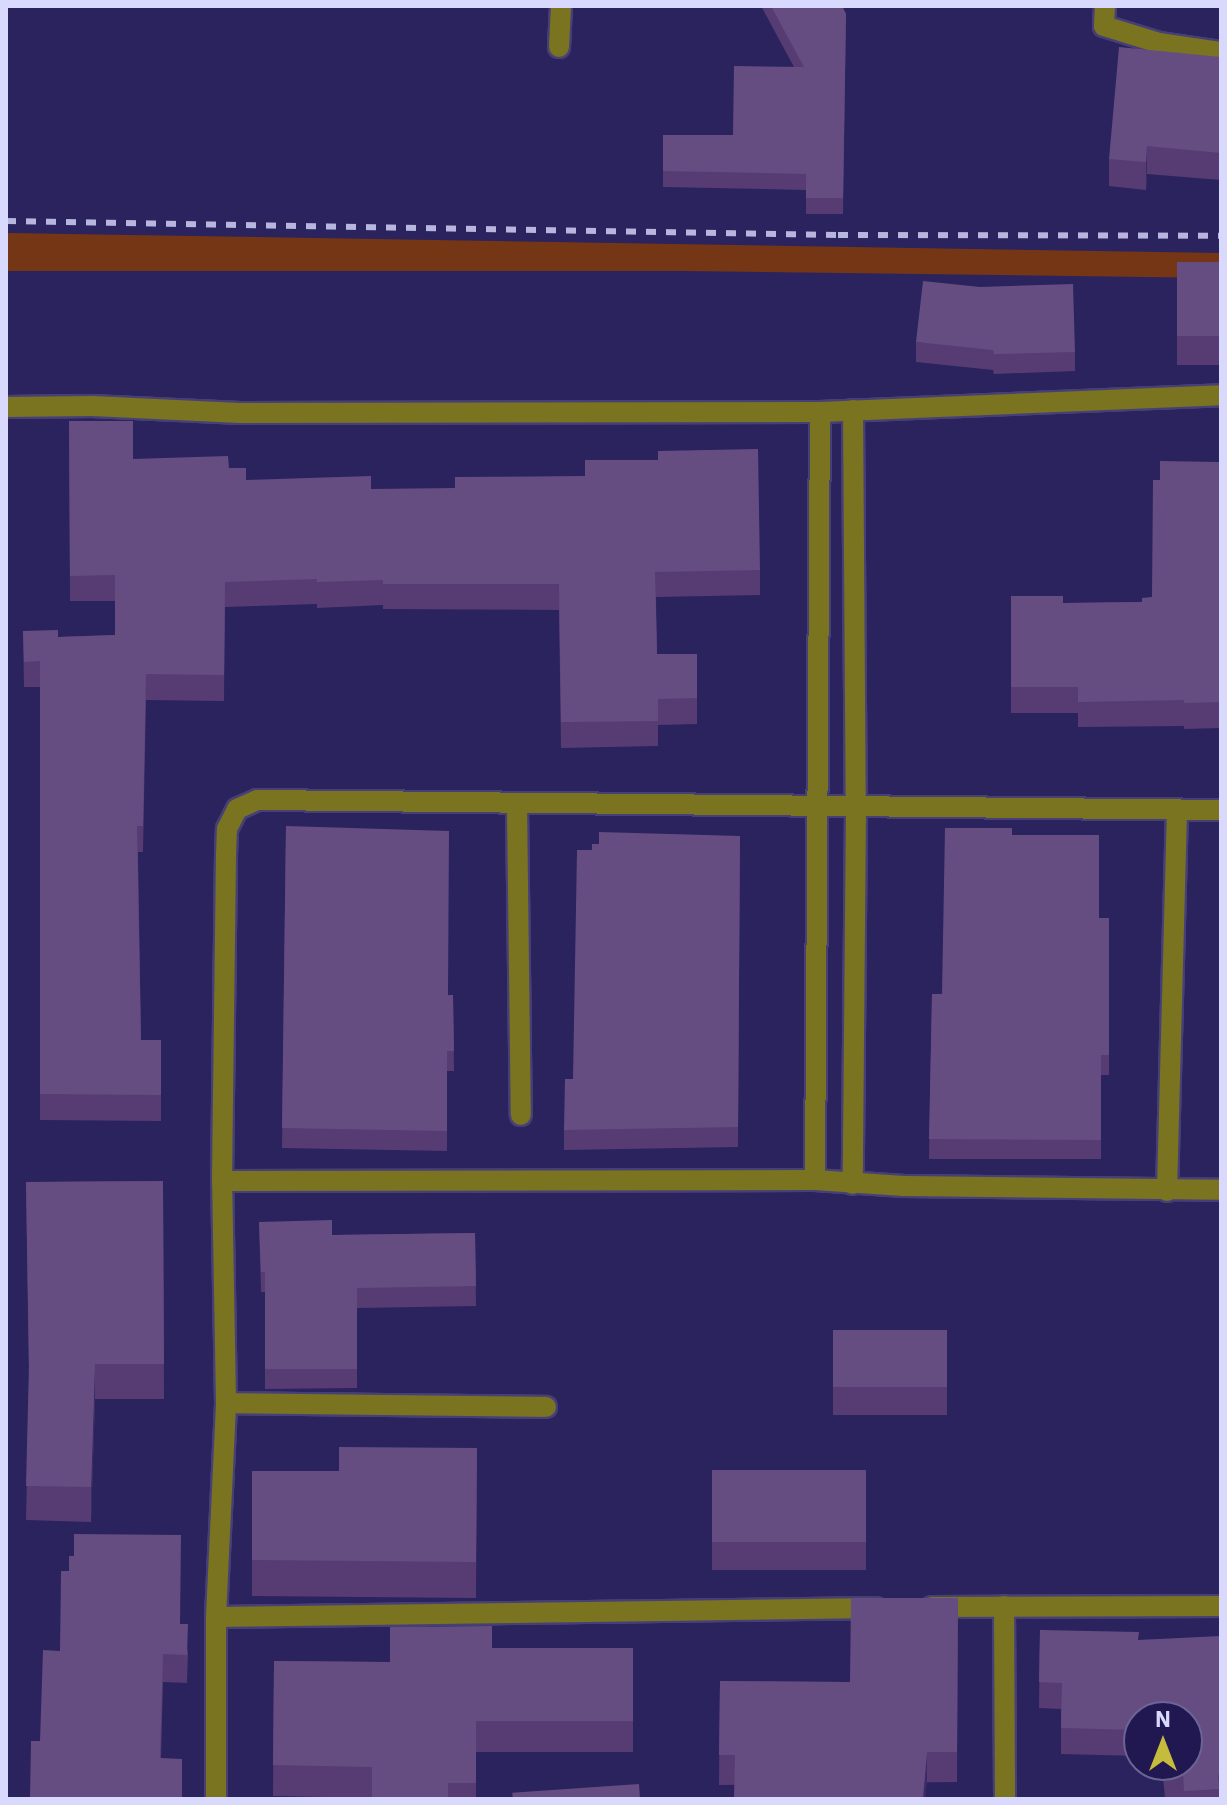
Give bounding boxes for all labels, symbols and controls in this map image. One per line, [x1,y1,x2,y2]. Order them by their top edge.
north arrow [1123,1701,1203,1781]
text: N [1155,1704,1171,1733]

